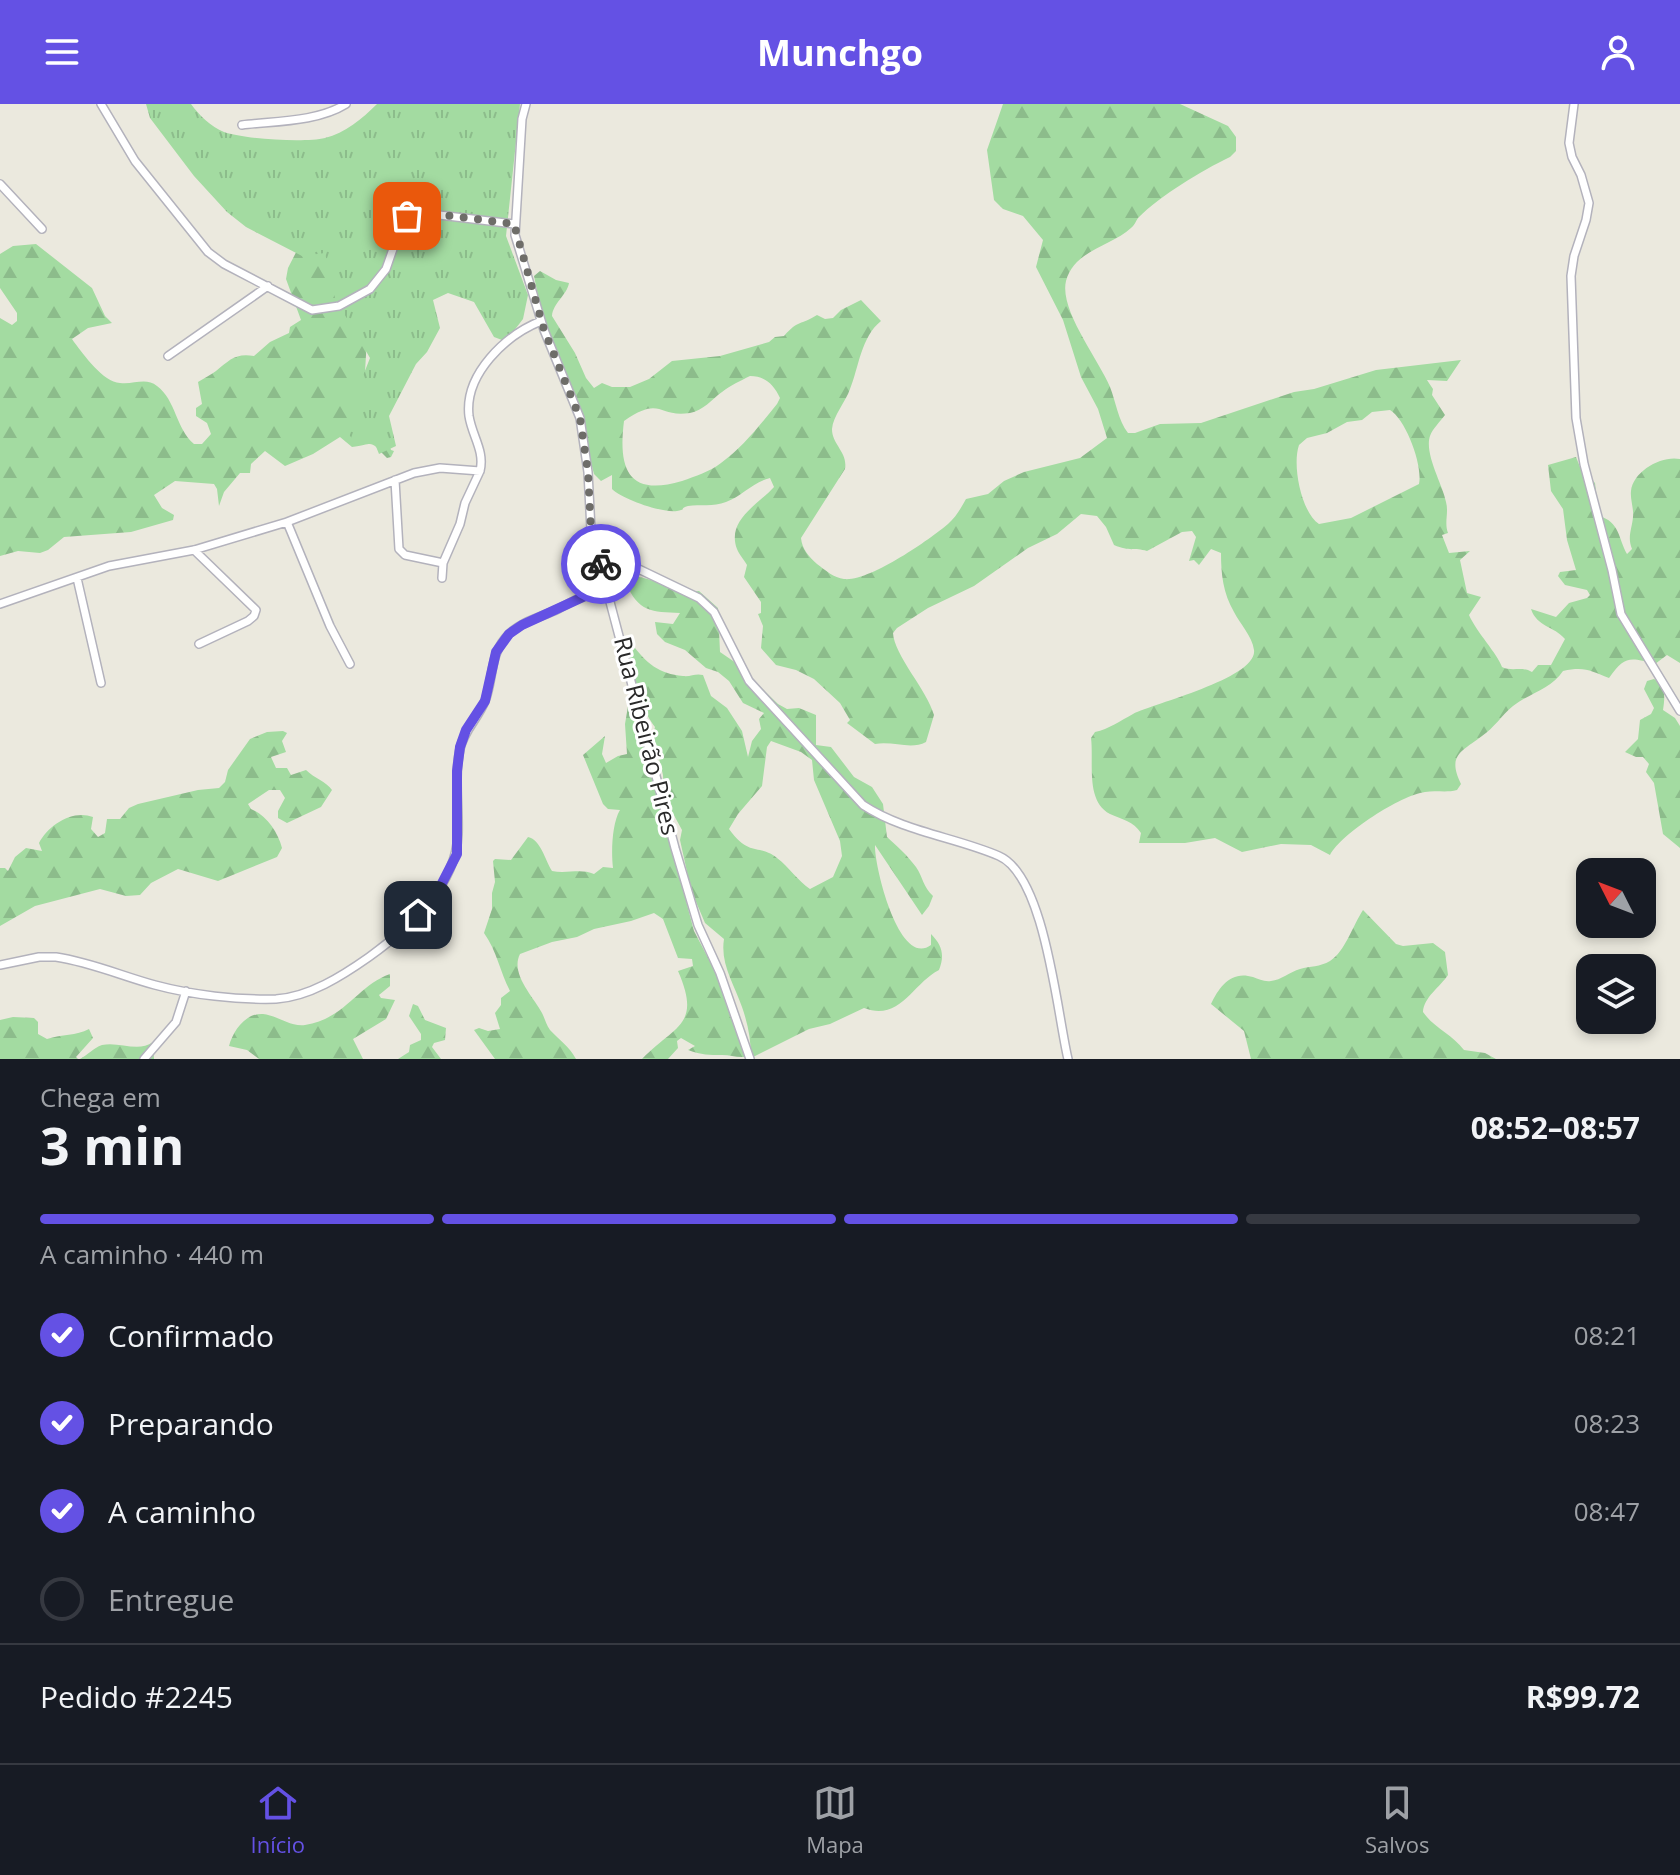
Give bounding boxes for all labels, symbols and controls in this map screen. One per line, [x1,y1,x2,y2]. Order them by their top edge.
text: Munchgo [757,28,923,77]
icon: menu [40,30,84,74]
icon: person [1596,30,1640,74]
pin [373,182,441,250]
icon: bag [385,194,429,238]
courier [561,524,641,604]
icon: bike [579,542,623,586]
street label: Rua Ribeirão Pires [607,633,688,838]
north arrow [1576,858,1656,938]
map controls [1576,858,1656,1034]
pin [384,881,452,949]
icon: home [396,893,440,937]
button: layers [1576,954,1656,1034]
text: Chega em [40,1079,161,1115]
text: 08:52–08:57 [1471,1107,1640,1148]
text: 3 min [40,1109,184,1180]
text: A caminho · 440 m [40,1236,264,1272]
icon: check [40,1313,84,1357]
text: Confirmado [108,1315,274,1356]
text: 08:21 [1574,1317,1640,1353]
icon: check [40,1401,84,1445]
text: Preparando [108,1403,274,1444]
text: 08:23 [1574,1405,1640,1441]
icon: check [40,1489,84,1533]
text: A caminho [108,1491,256,1532]
text: 08:47 [1574,1493,1640,1529]
text: Entregue [108,1579,234,1620]
text: Pedido #2245 [40,1676,233,1717]
text: R$99.72 [1526,1676,1640,1717]
tab: Início [251,1781,305,1859]
tab: Mapa [806,1781,864,1859]
tab: Salvos [1365,1781,1429,1859]

